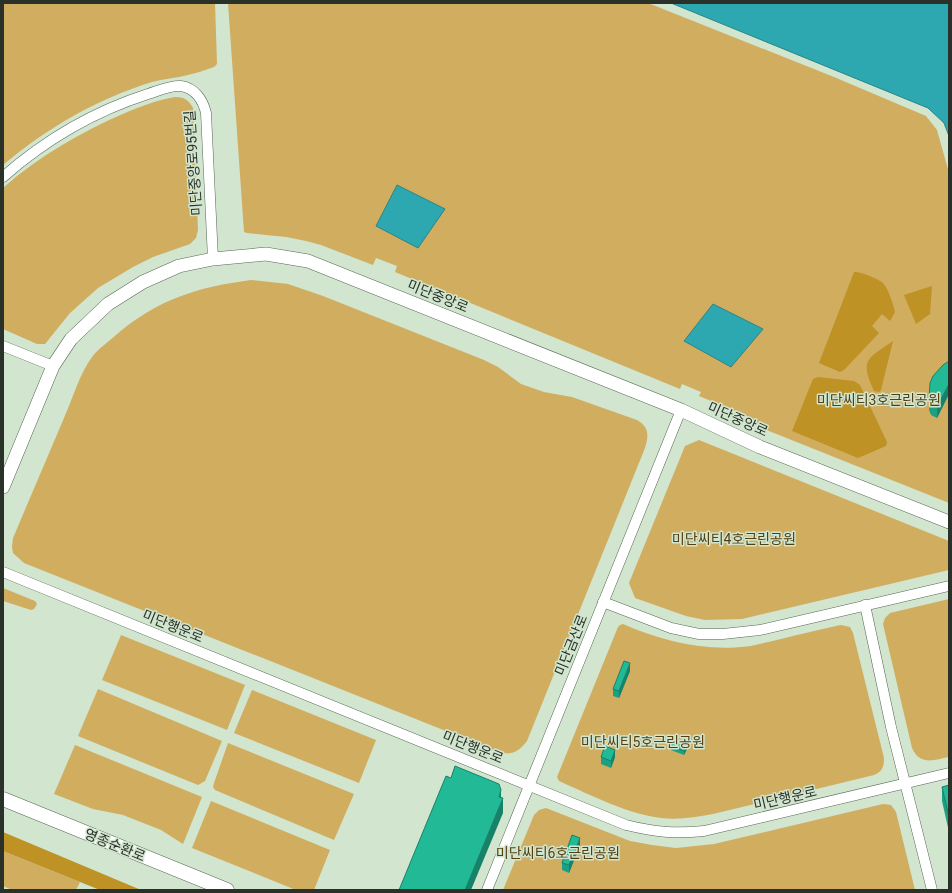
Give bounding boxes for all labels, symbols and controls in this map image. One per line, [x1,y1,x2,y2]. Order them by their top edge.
street label: 미단중앙로95번길 [181,110,205,216]
street label: 미단중앙로 [405,277,471,316]
park label: 미단씨티3호근린공원 [817,392,941,408]
street label: 미단중앙로 [705,399,771,439]
park label: 미단씨티4호근린공원 [672,531,796,547]
street label: 미단행운로 [140,607,206,646]
street label: 미단금산로 [552,612,591,678]
street label: 미단행운로 [440,728,506,767]
park label: 미단씨티5호근린공원 [581,734,705,750]
street label: 미단행운로 [752,783,818,813]
street label: 영종순환로 [82,826,148,865]
park label: 미단씨티6호근린공원 [496,845,620,861]

